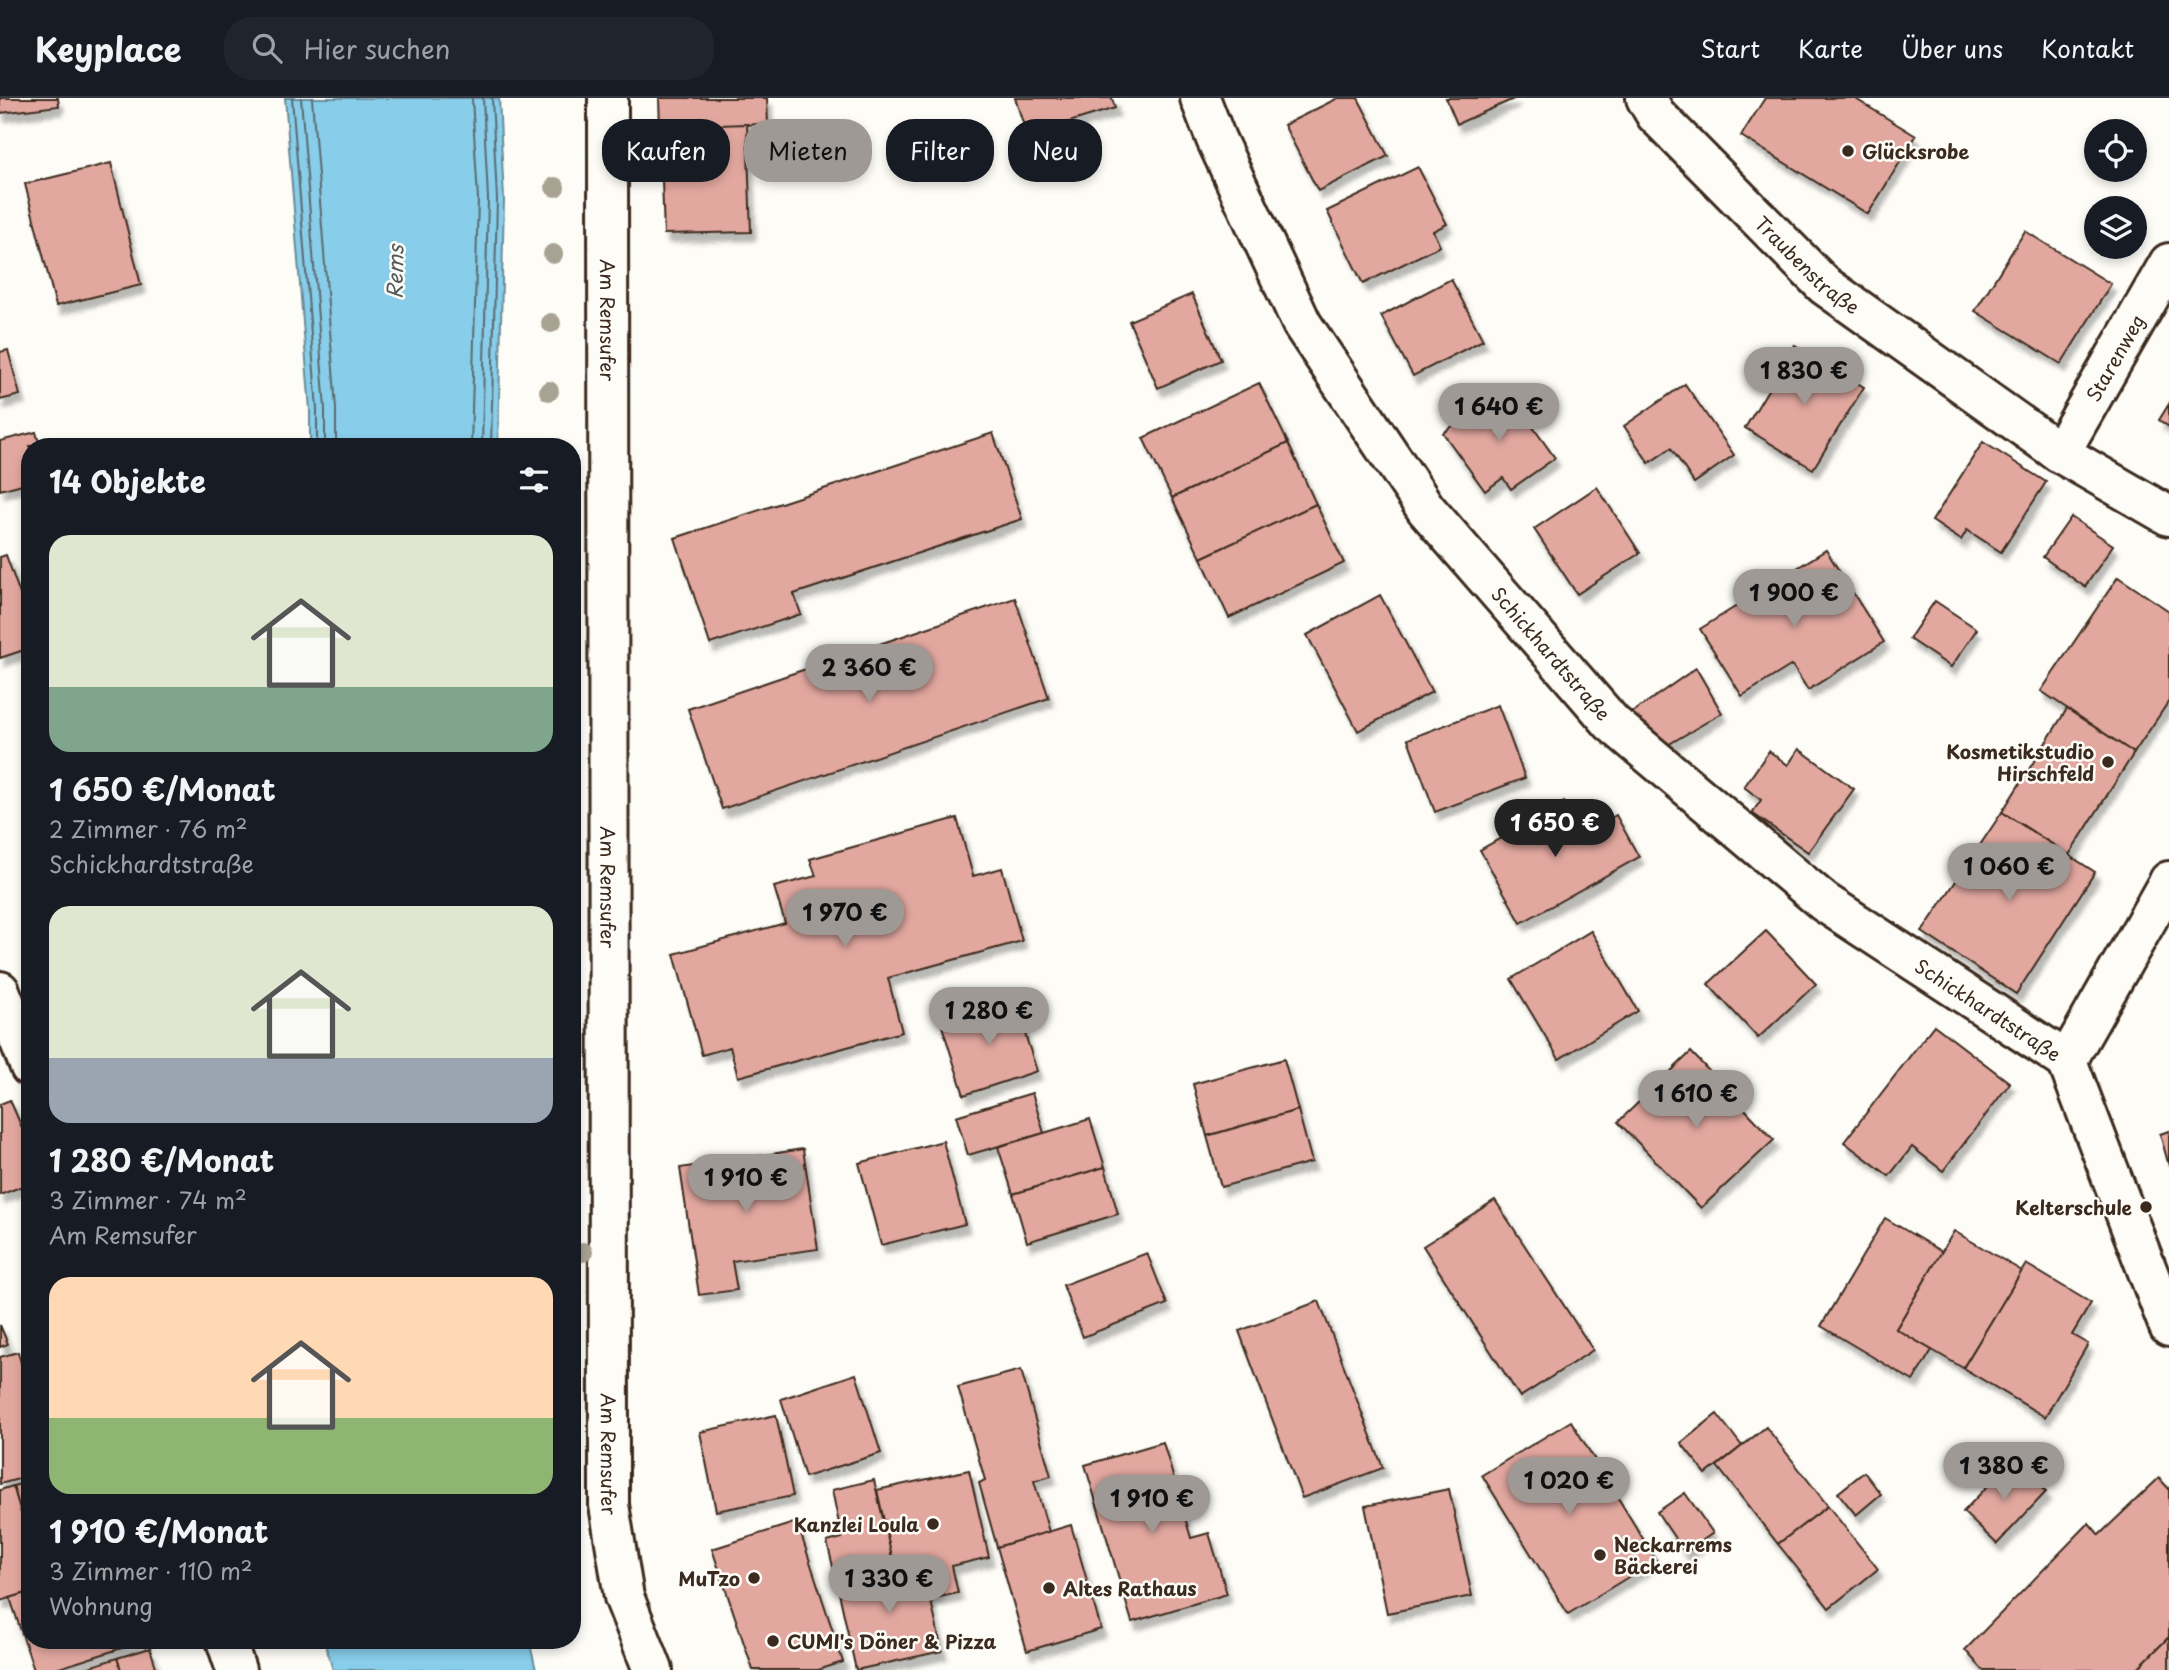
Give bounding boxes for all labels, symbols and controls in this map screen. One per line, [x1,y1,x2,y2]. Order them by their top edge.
search box [224,17,714,80]
text: Keyplace [35,23,182,73]
icon: search [248,29,286,67]
text: Hier suchen [304,29,450,68]
text: Start [1700,30,1760,66]
text: Karte [1798,30,1863,66]
text: Über uns [1901,30,2003,66]
text: Kontakt [2041,30,2134,66]
chip: Kaufen [602,119,730,182]
chip: Mieten [744,119,872,182]
chip: Filter [886,119,994,182]
chip: Neu [1008,119,1102,182]
map controls [2084,119,2147,259]
button: locate [2084,119,2147,182]
place label: Glücksrobe [1862,137,1969,165]
marker: Glücksrobe [1840,143,1856,159]
button: layers [2084,196,2147,259]
street label: Traubenstraße [1749,209,1866,320]
water label: Rems [378,243,411,299]
street label: Am Remsufer [594,259,622,381]
street label: Starenweg [2079,309,2151,406]
pin: 1 830 € [1739,348,1869,407]
text: 1 830 € [1760,352,1848,387]
pin: 1 640 € [1434,384,1564,443]
text: 1 640 € [1454,388,1544,423]
text: 14 Objekte [49,458,206,503]
icon: filters [515,461,553,499]
pin: 1 900 € [1729,570,1859,629]
text: 1 900 € [1749,574,1839,609]
icon: home [238,580,364,706]
street label: Schickhardtstraße [1485,580,1618,726]
pin: 2 360 € [804,644,934,704]
text: 2 360 € [821,649,917,684]
place label: Kosmetikstudio Hirschfeld [1946,737,2094,787]
marker: Kosmetikstudio Hirschfeld [2100,754,2116,770]
text: 1 650 €/Monat [49,766,276,811]
pin: 1 650 € [1490,800,1620,859]
text: 1 650 € [1510,804,1600,839]
text: 2 Zimmer · 76 m² [49,811,248,846]
street label: Am Remsufer [595,826,623,948]
pin: 1 060 € [1944,844,2074,903]
text: Schickhardtstraße [49,846,254,881]
text: 1 060 € [1963,848,2055,883]
pin: 1 970 € [780,890,910,949]
text: 1 970 € [802,894,888,929]
icon: home [238,951,364,1077]
street label: Schickhardtstraße [1910,951,2067,1068]
pin: 1 280 € [924,988,1054,1047]
text: 1 280 € [945,992,1033,1027]
pin: 1 610 € [1631,1070,1761,1130]
text: 1 610 € [1654,1075,1738,1110]
text: 1 280 €/Monat [49,1137,274,1182]
pin: 1 910 € [681,1154,811,1214]
text: 1 910 € [704,1159,788,1194]
text: 3 Zimmer · 74 m² [49,1182,247,1217]
place label: Kelterschule [2015,1193,2132,1221]
marker: Kelterschule [2138,1199,2154,1215]
text: Am Remsufer [49,1217,197,1252]
icon: home [238,1322,364,1448]
street label: Am Remsufer [595,1393,624,1517]
pin: 1 380 € [1939,1442,2069,1502]
text: 1 380 € [1959,1447,2049,1482]
pin: 1 020 € [1504,1458,1634,1517]
text: 1 020 € [1524,1462,1614,1497]
pin: 1 910 € [1087,1476,1217,1535]
text: 1 910 € [1110,1480,1194,1515]
text: 1 910 €/Monat [49,1508,268,1553]
place label: Kanzlei Loula [794,1510,919,1538]
marker: Kanzlei Loula [925,1516,941,1532]
place label: Neckarrems Bäckerei [1614,1530,1732,1580]
marker: Neckarrems Bäckerei [1592,1547,1608,1563]
text: 3 Zimmer · 110 m² [49,1553,253,1588]
pin: 1 330 € [824,1556,954,1615]
text: 1 330 € [845,1560,933,1595]
place label: MuTzo [678,1564,740,1592]
marker: MuTzo [746,1570,762,1586]
place label: Altes Rathaus [1063,1574,1197,1602]
marker: Altes Rathaus [1041,1580,1057,1596]
text: Wohnung [49,1588,153,1623]
place label: CUMI's Döner & Pizza [787,1627,997,1655]
marker: CUMI's Döner & Pizza [765,1633,781,1649]

